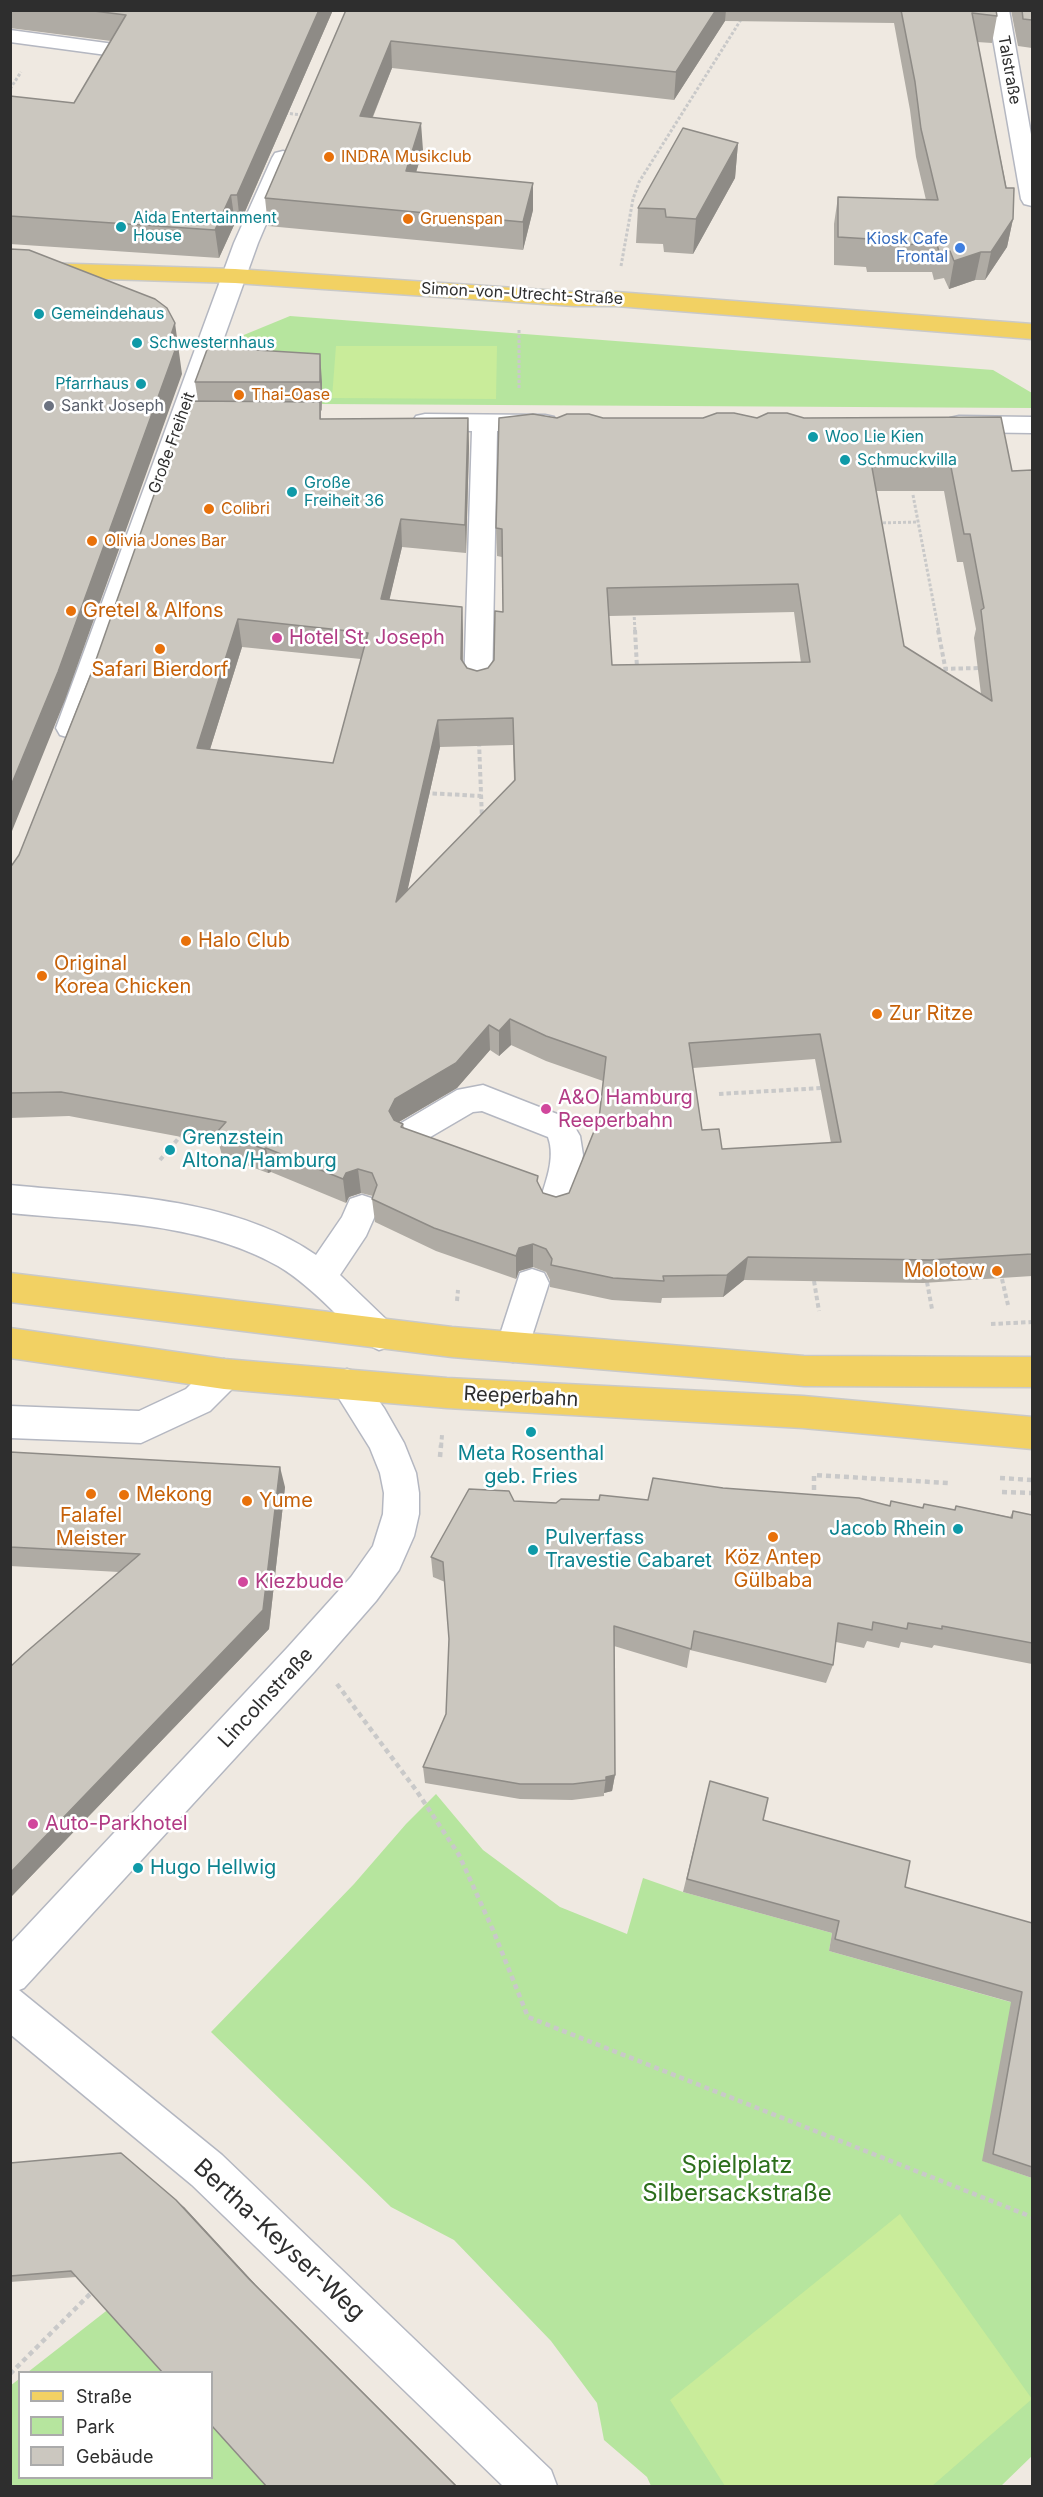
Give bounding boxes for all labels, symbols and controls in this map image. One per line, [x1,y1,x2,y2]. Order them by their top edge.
street label: Talstraße [993,34,1025,106]
place label: INDRA Musikclub [341,147,472,167]
marker: INDRA Musikclub [322,150,336,164]
place label: Aida Entertainment House [133,208,277,246]
place label: Gruenspan [420,209,503,229]
marker: Gruenspan [401,212,415,226]
marker: Aida Entertainment House [114,220,128,234]
place label: Kiosk Cafe Frontal [866,229,948,267]
marker: Kiosk Cafe Frontal [953,241,967,255]
street label: Simon-von-Utrecht-Straße [420,279,624,309]
place label: Gemeindehaus [51,304,164,324]
marker: Gemeindehaus [32,307,46,321]
place label: Schwesternhaus [149,333,275,353]
marker: Schwesternhaus [130,336,144,350]
place label: Pfarrhaus [55,374,129,394]
marker: Pfarrhaus [134,377,148,391]
place label: Thai-Oase [251,385,330,405]
marker: Thai-Oase [232,388,246,402]
street label: Große Freiheit [145,390,199,496]
place label: Sankt Joseph [61,396,164,416]
marker: Sankt Joseph [42,399,56,413]
place label: Woo Lie Kien [825,427,924,447]
marker: Woo Lie Kien [806,430,820,444]
place label: Schmuckvilla [857,450,957,470]
marker: Schmuckvilla [838,453,852,467]
place label: Große Freiheit 36 [304,473,384,511]
marker: Große Freiheit 36 [285,485,299,499]
place label: Colibri [221,499,270,519]
marker: Colibri [202,502,216,516]
place label: Olivia Jones Bar [104,531,226,551]
marker: Olivia Jones Bar [85,534,99,548]
place label: Gretel & Alfons [83,599,224,623]
marker: Gretel & Alfons [64,604,78,618]
place label: Hotel St. Joseph [289,626,445,650]
marker: Hotel St. Joseph [270,631,284,645]
marker: Safari Bierdorf [153,642,167,656]
place label: Safari Bierdorf [92,658,228,682]
place label: Halo Club [198,929,290,953]
marker: Halo Club [179,934,193,948]
place label: Original Korea Chicken [54,952,191,999]
marker: Original Korea Chicken [35,969,49,983]
place label: Zur Ritze [889,1002,973,1026]
marker: Zur Ritze [870,1007,884,1021]
place label: A&O Hamburg Reeperbahn [558,1086,693,1133]
marker: A&O Hamburg Reeperbahn [539,1102,553,1116]
place label: Grenzstein Altona/Hamburg [182,1126,337,1173]
marker: Grenzstein Altona/Hamburg [163,1143,177,1157]
place label: Molotow [904,1259,985,1283]
marker: Molotow [990,1264,1004,1278]
street label: Reeperbahn [463,1382,579,1412]
marker: Meta Rosenthal geb. Fries [524,1425,538,1439]
place label: Meta Rosenthal geb. Fries [458,1442,604,1489]
place label: Mekong [136,1483,212,1507]
marker: Falafel Meister [84,1487,98,1501]
marker: Mekong [117,1488,131,1502]
place label: Yume [259,1489,313,1513]
marker: Yume [240,1494,254,1508]
place label: Falafel Meister [56,1504,126,1551]
place label: Jacob Rhein [829,1517,946,1541]
marker: Jacob Rhein [951,1522,965,1536]
place label: Pulverfass Travestie Cabaret [545,1526,712,1573]
marker: Köz Antep Gülbaba [766,1530,780,1544]
marker: Pulverfass Travestie Cabaret [526,1543,540,1557]
place label: Köz Antep Gülbaba [725,1546,821,1593]
place label: Kiezbude [255,1570,344,1594]
marker: Kiezbude [236,1575,250,1589]
street label: Lincolnstraße [214,1643,318,1753]
place label: Auto-Parkhotel [45,1812,188,1836]
marker: Auto-Parkhotel [26,1817,40,1831]
place label: Hugo Hellwig [150,1856,276,1880]
marker: Hugo Hellwig [131,1861,145,1875]
park label: Spielplatz Silbersackstraße [642,2152,832,2208]
street label: Bertha-Keyser-Weg [187,2153,371,2327]
legend [18,2371,213,2479]
text: Straße [76,2386,132,2407]
text: Park [76,2416,115,2437]
text: Gebäude [76,2446,153,2467]

